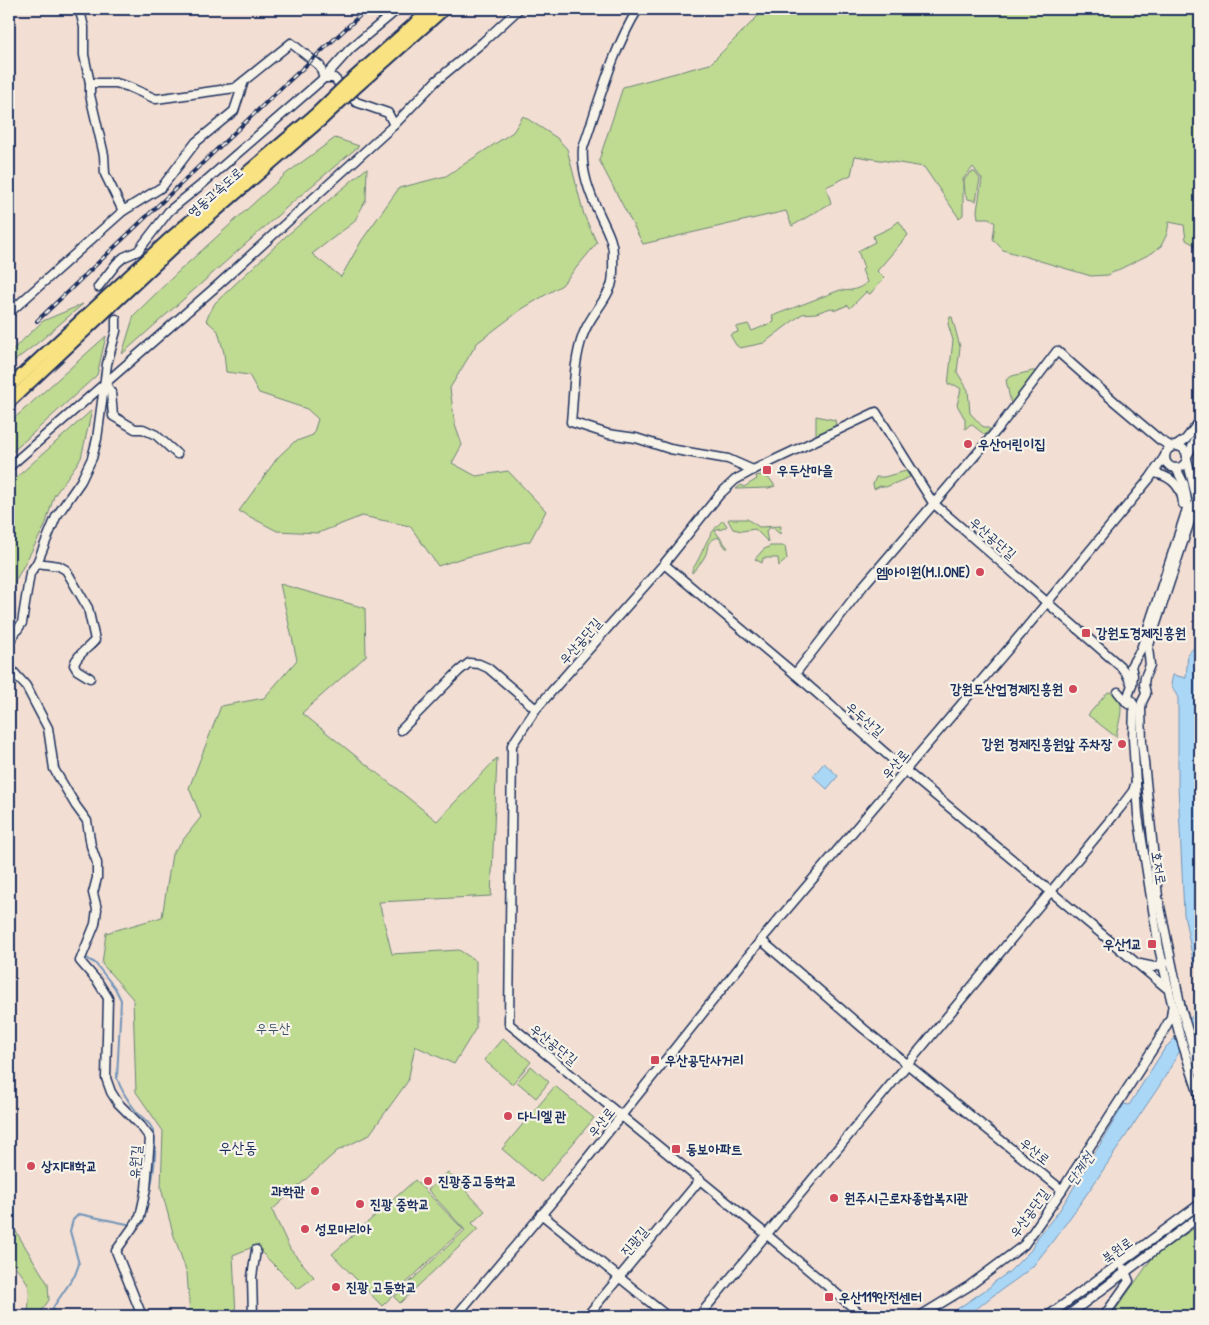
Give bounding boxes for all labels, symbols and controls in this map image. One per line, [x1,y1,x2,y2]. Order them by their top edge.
street label: 영동고속도로 [183,162,246,221]
place label: 우산어린이집 [978,434,1046,453]
marker: 우산어린이집 [962,438,974,450]
place label: 우두산마을 [777,460,833,479]
marker: 우두산마을 [761,464,773,476]
street label: 우산공단길 [966,512,1021,564]
place label: 엠아이원(M.I.ONE) [876,562,970,581]
marker: 엠아이원(M.I.ONE) [974,566,986,578]
street label: 우산공단길 [554,613,606,668]
place label: 강원도경제진흥원 [1096,623,1186,642]
marker: 강원도경제진흥원 [1080,627,1092,639]
place label: 강원도산업경제진흥원 [950,679,1063,698]
marker: 강원도산업경제진흥원 [1067,683,1079,695]
street label: 우두산길 [842,697,889,741]
place label: 강원 경제진흥원앞 주차장 [982,734,1113,753]
marker: 강원 경제진흥원앞 주차장 [1116,738,1128,750]
street label: 우산로 [876,745,913,783]
street label: 호저로 [1147,850,1172,886]
place label: 우산1교 [1103,934,1142,953]
marker: 우산1교 [1146,938,1158,950]
park label: 우두산 [256,1018,291,1037]
street label: 우산공단길 [526,1019,583,1069]
place label: 우산공단사거리 [665,1050,744,1069]
marker: 우산공단사거리 [649,1054,661,1066]
street label: 우산로 [583,1103,619,1141]
place label: 다니엘 관 [517,1106,567,1125]
marker: 다니엘 관 [502,1110,514,1122]
street label: 우산로 [1016,1133,1054,1169]
district label: 우산동 [219,1136,257,1158]
place label: 동보아파트 [686,1139,742,1158]
marker: 동보아파트 [670,1143,682,1155]
street label: 유원길 [124,1144,145,1179]
water label: 단계천 [1061,1146,1099,1190]
place label: 상지대학교 [41,1156,97,1175]
marker: 상지대학교 [25,1160,37,1172]
place label: 진광중고등학교 [438,1171,517,1190]
marker: 진광중고등학교 [422,1175,434,1187]
place label: 과학관 [271,1181,306,1200]
street label: 우산공단길 [1004,1184,1053,1241]
marker: 과학관 [309,1185,321,1197]
place label: 원주시근로자종합복지관 [844,1188,969,1207]
marker: 원주시근로자종합복지관 [828,1192,840,1204]
place label: 진광 중학교 [370,1194,430,1213]
marker: 진광 중학교 [354,1198,366,1210]
place label: 성모마리아 [315,1219,372,1238]
street label: 진광길 [615,1221,652,1260]
marker: 성모마리아 [299,1223,311,1235]
street label: 북원로 [1097,1232,1136,1267]
place label: 진광 고등학교 [346,1277,417,1296]
marker: 진광 고등학교 [330,1281,342,1293]
place label: 우산119안전센터 [839,1287,922,1306]
marker: 우산119안전센터 [823,1291,835,1303]

